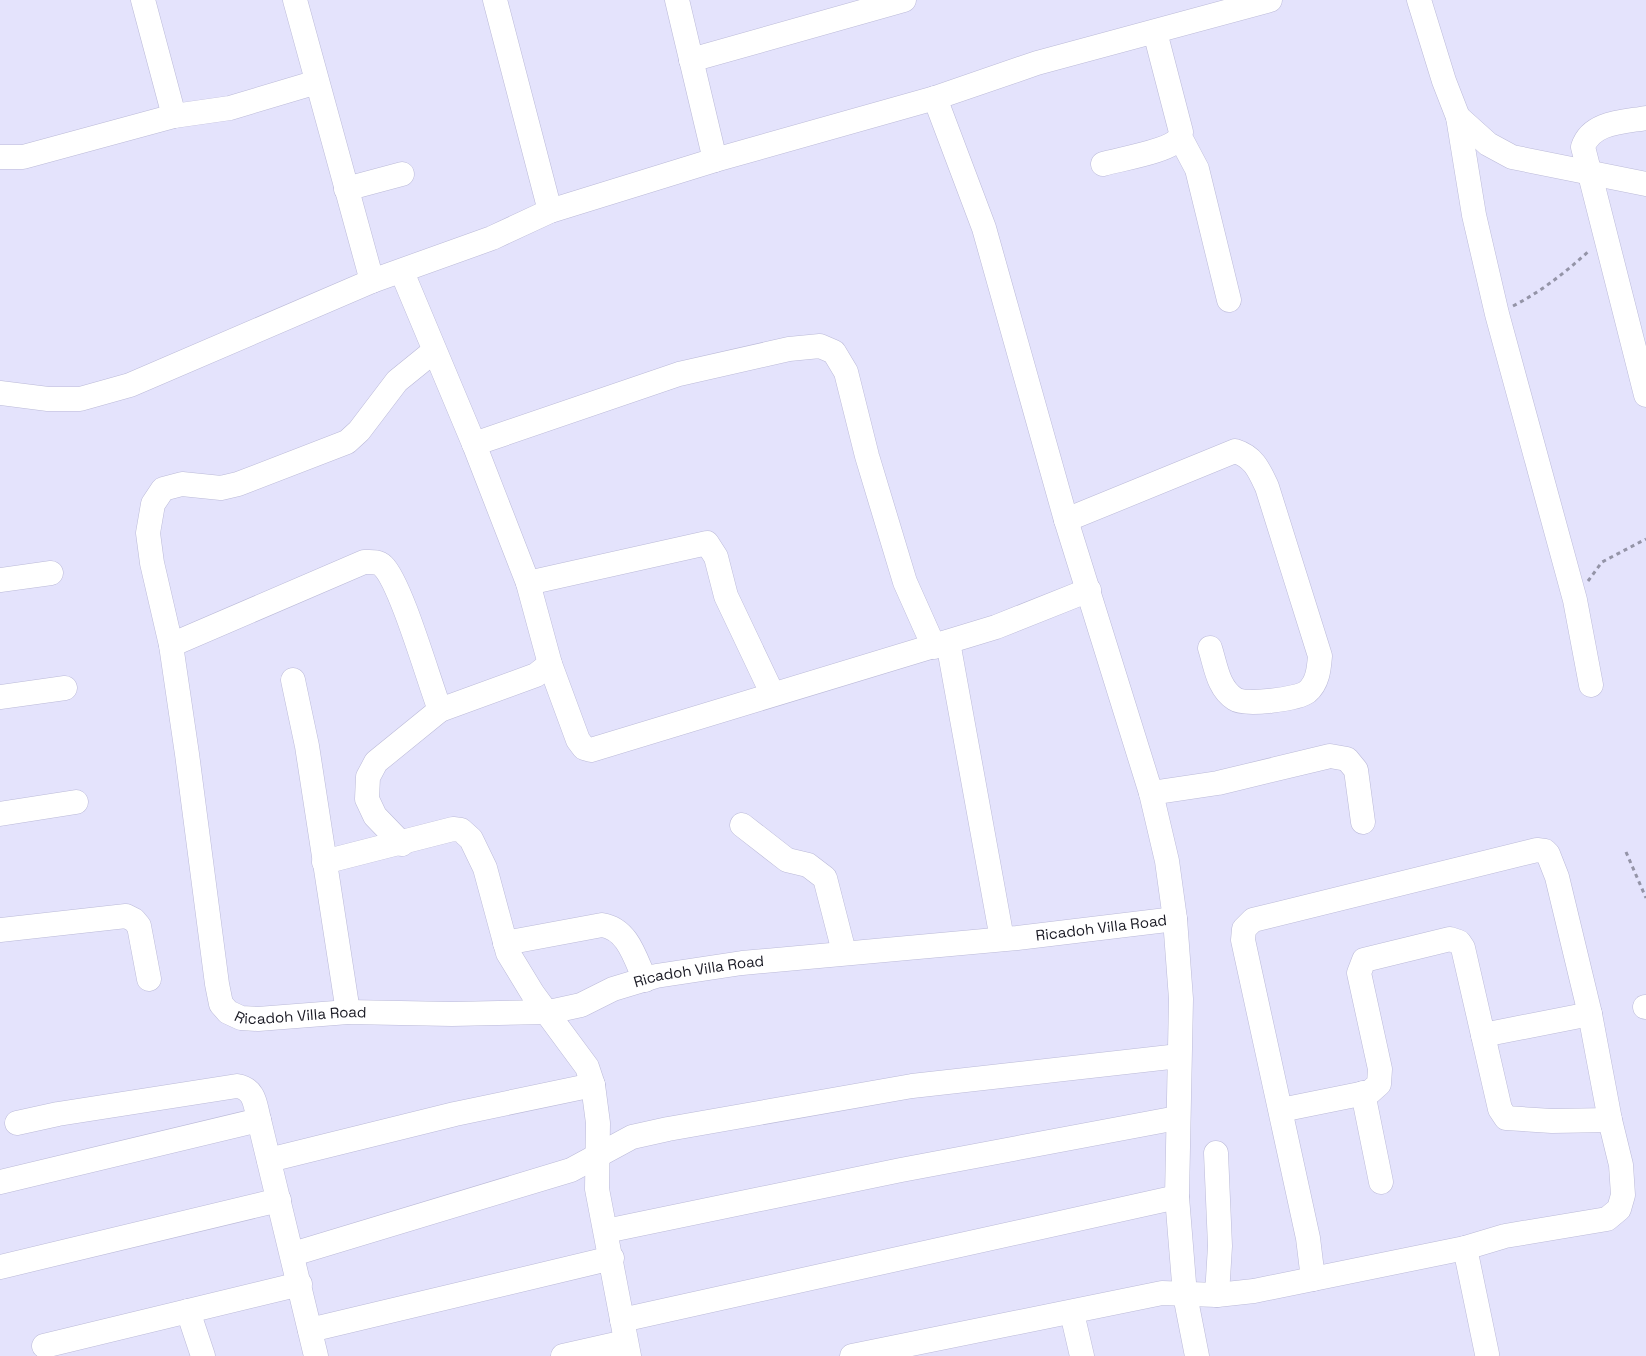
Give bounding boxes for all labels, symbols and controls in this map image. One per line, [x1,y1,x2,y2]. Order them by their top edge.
street label: Ricadoh Villa Road [1035,910,1168,945]
street label: Ricadoh Villa Road [631,951,765,991]
street label: Ricadoh Villa Road [232,1002,367,1028]

